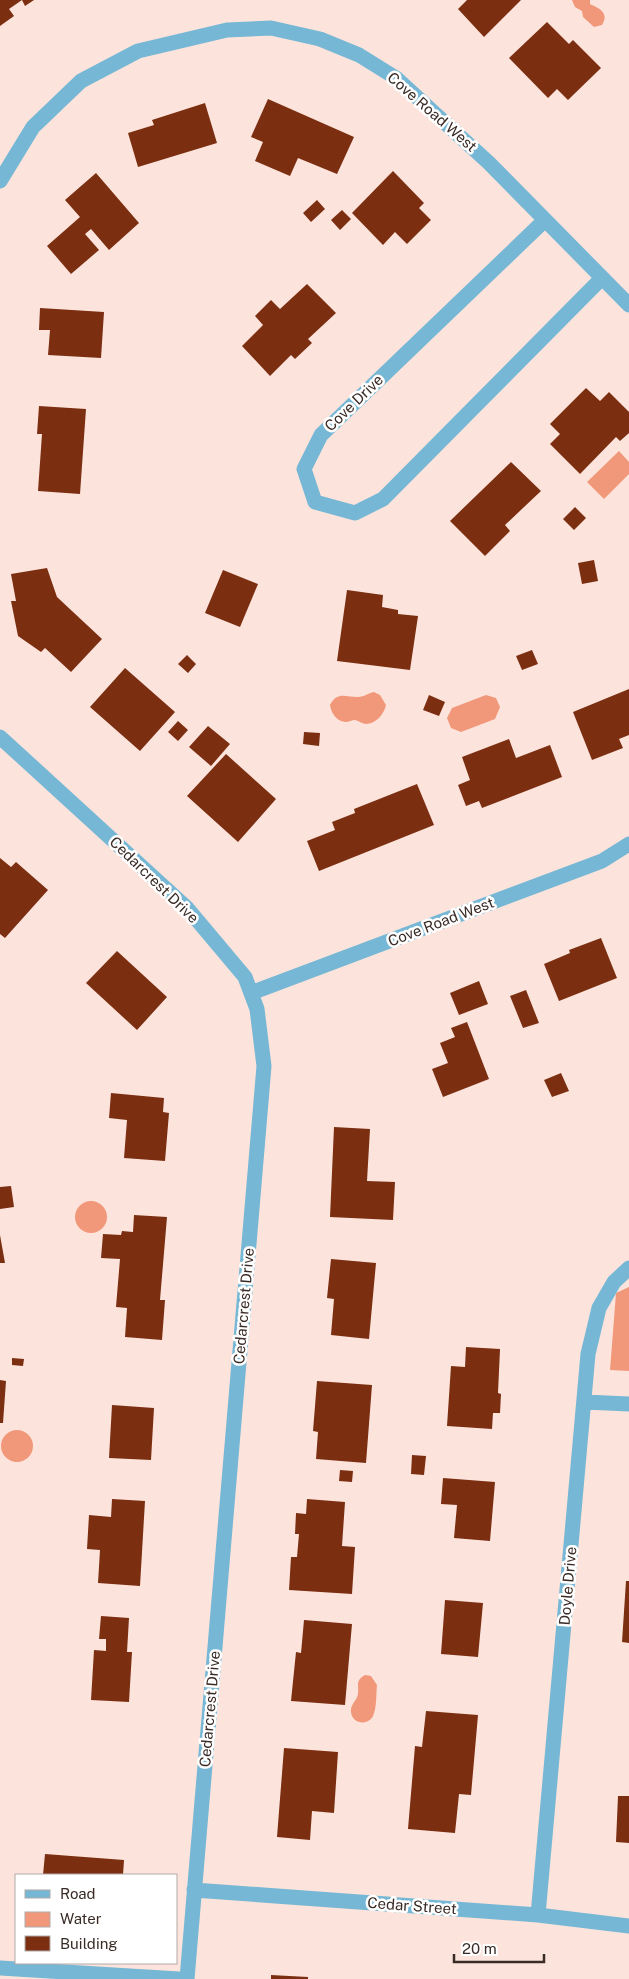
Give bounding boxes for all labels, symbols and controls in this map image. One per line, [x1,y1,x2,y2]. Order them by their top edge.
street label: Cove Road West [384,68,480,155]
street label: Cove Drive [321,371,386,434]
street label: Cedarcrest Drive [106,833,202,926]
street label: Cove Road West [385,893,496,950]
street label: Cedarcrest Drive [230,1247,257,1365]
street label: Doyle Drive [556,1546,579,1626]
street label: Cedarcrest Drive [196,1650,223,1768]
legend [15,1874,178,1964]
text: Road [60,1885,96,1902]
street label: Cedar Street [367,1894,457,1917]
text: Water [60,1910,102,1927]
scale bar [454,1932,544,1964]
text: Building [60,1935,118,1952]
text: 20 m [462,1940,497,1957]

